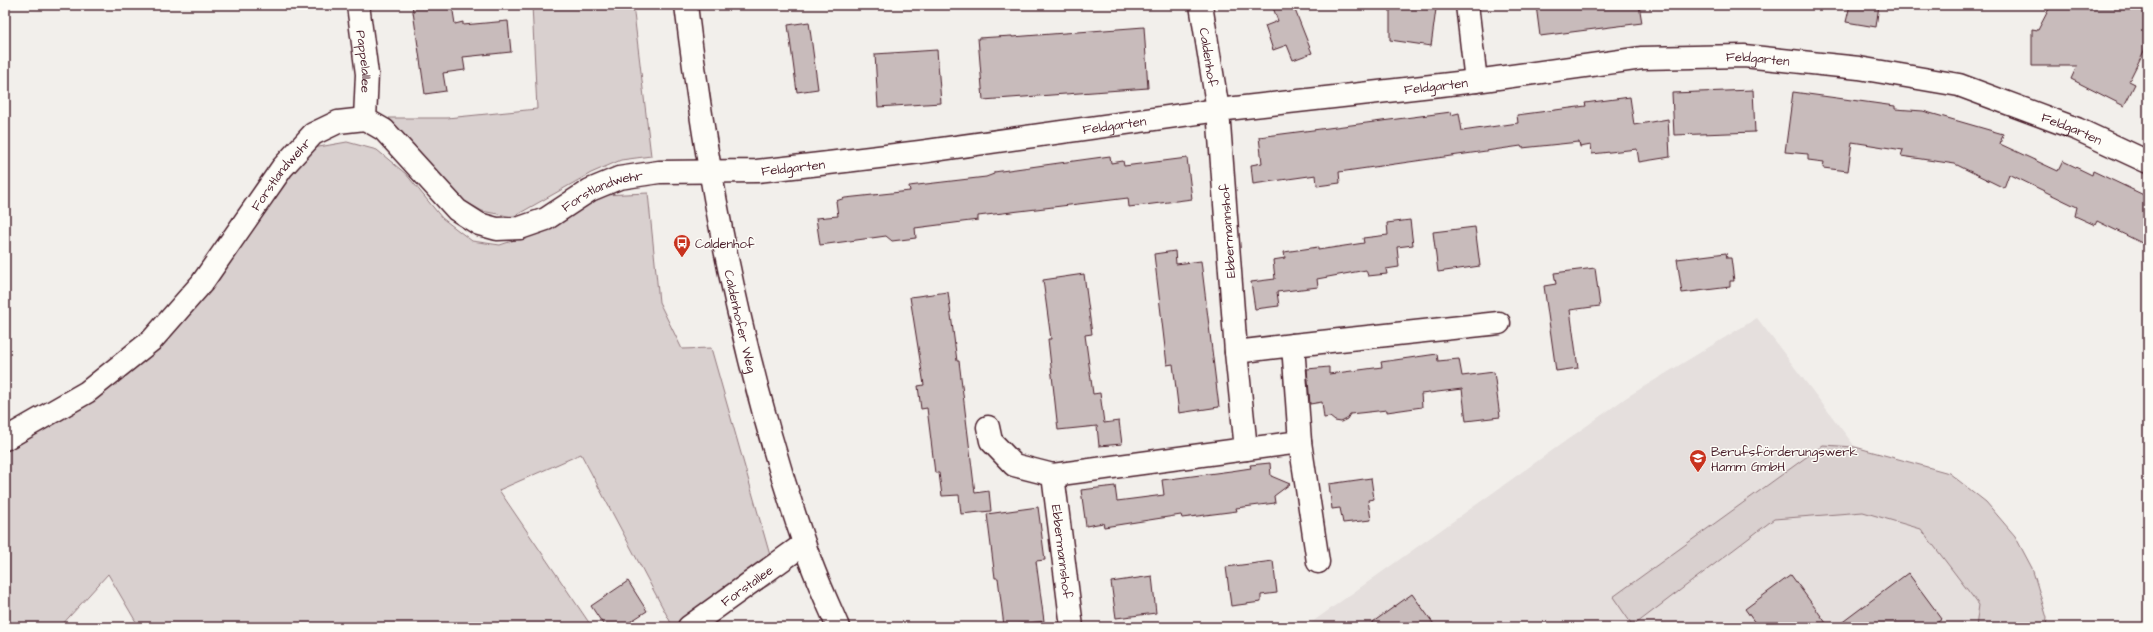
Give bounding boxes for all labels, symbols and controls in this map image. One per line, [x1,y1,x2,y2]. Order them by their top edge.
street label: Caldenhof [1194,26,1222,88]
street label: Pappelallee [351,29,375,93]
street label: Feldgarten [1726,48,1791,71]
street label: Feldgarten [1403,74,1469,99]
street label: Feldgarten [2039,109,2105,150]
street label: Feldgarten [1081,112,1148,139]
street label: Forstlandwehr [247,134,315,215]
street label: Feldgarten [760,155,827,180]
street label: Forstlandwehr [558,167,644,217]
street label: Ebbermannshof [1216,183,1240,279]
bus stop icon: Caldenhof [672,233,692,258]
place label: Caldenhof [695,235,755,253]
street label: Caldenhofer Weg [719,268,761,375]
place label: Berufsförderungswerk Hamm GmbH [1711,443,1857,476]
school or university icon: Berufsförderungswerk Hamm GmbH [1688,448,1708,473]
street label: Ebbermannshof [1047,504,1076,600]
street label: Forstallee [718,561,777,611]

